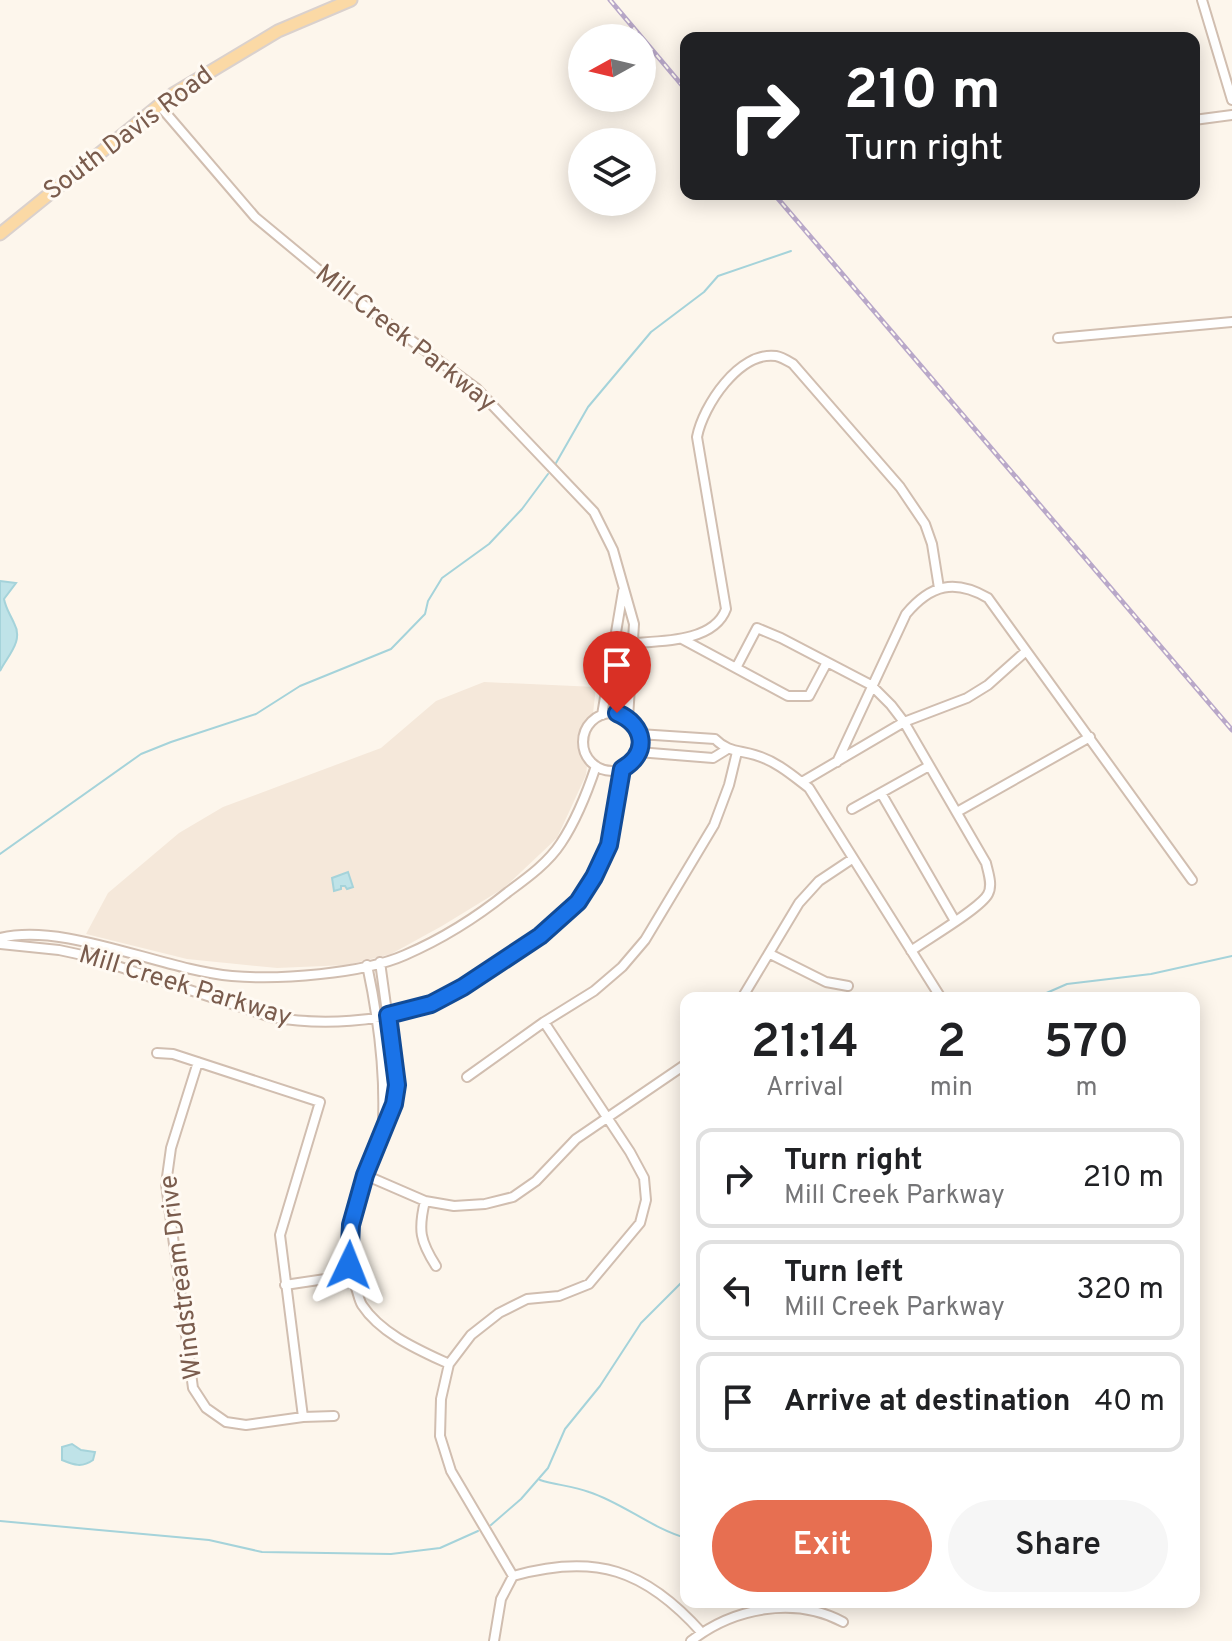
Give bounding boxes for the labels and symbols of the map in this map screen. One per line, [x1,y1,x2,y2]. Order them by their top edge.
north arrow [568,24,656,112]
street label: South Davis Road [38,60,220,208]
street label: Mill Creek Parkway [308,258,502,420]
pin [583,631,651,713]
street label: Mill Creek Parkway [75,939,295,1035]
street label: Windstream Drive [153,1173,211,1381]
position arrow [307,1223,391,1307]

